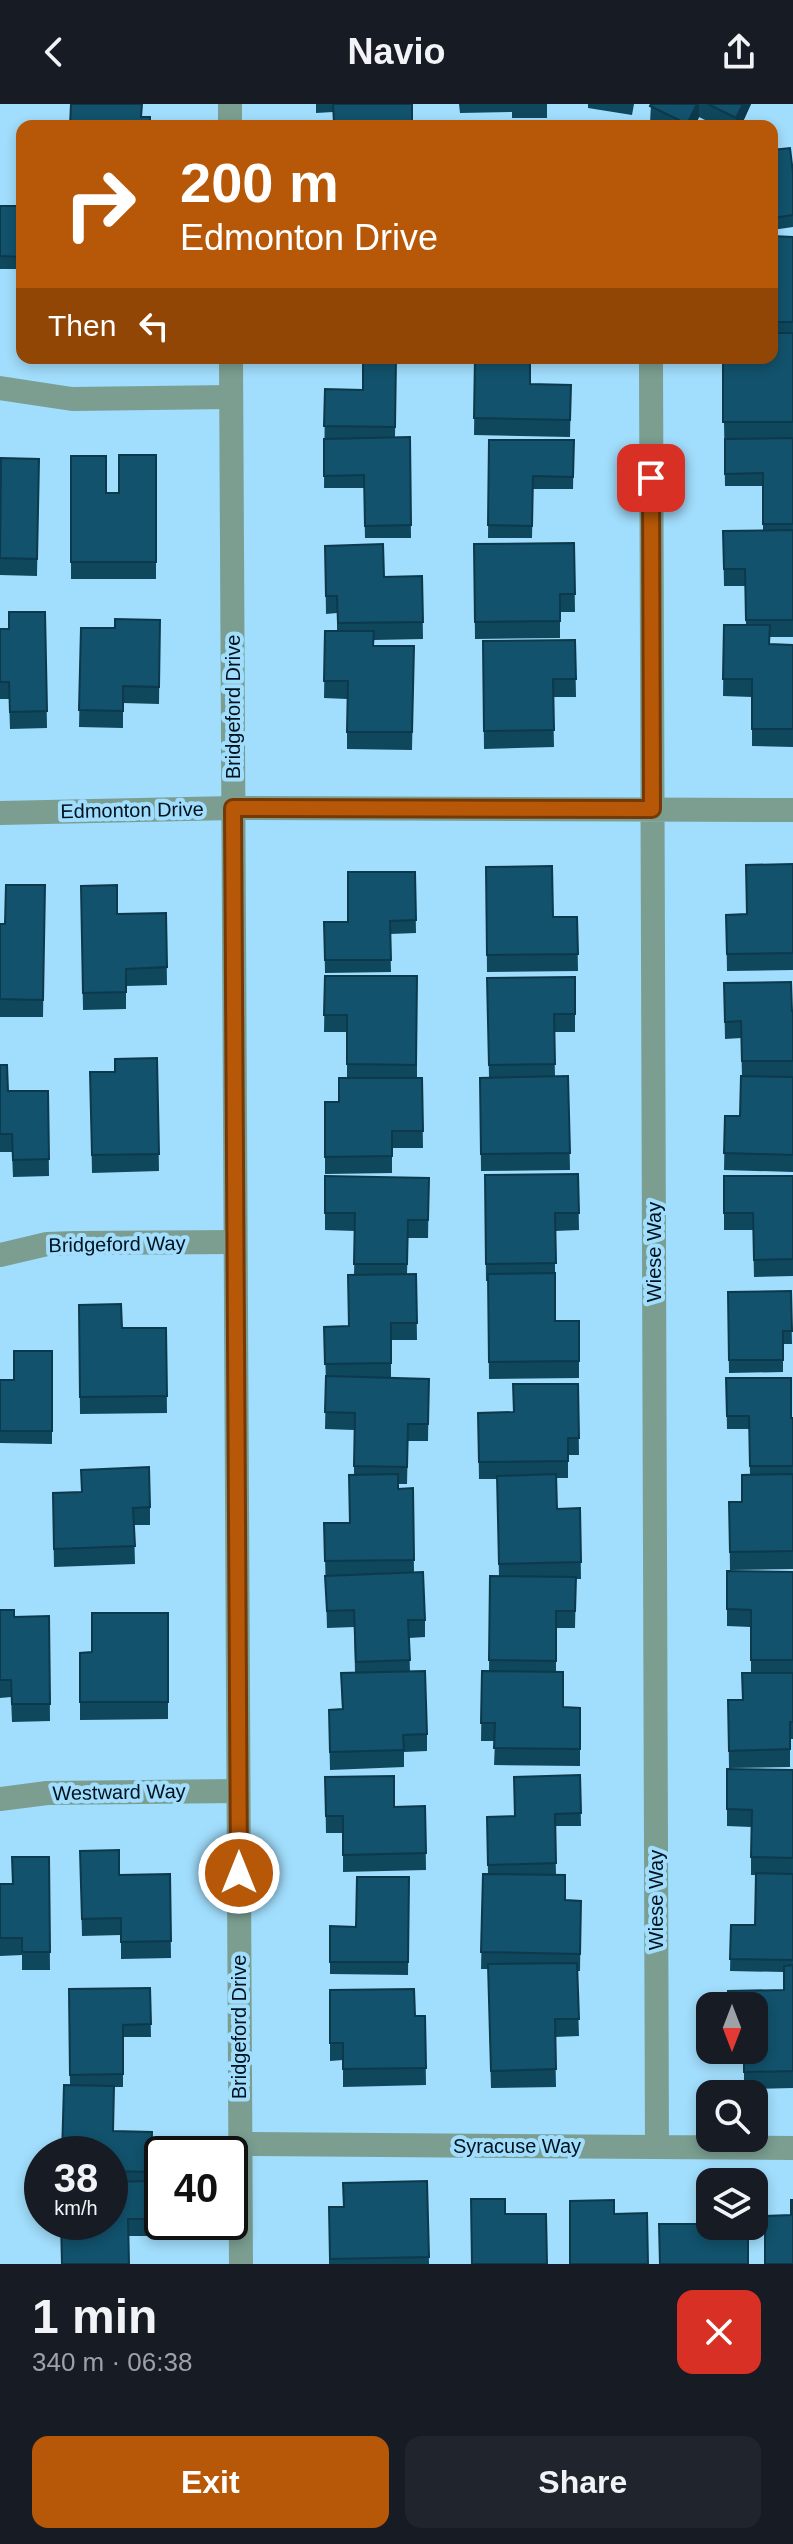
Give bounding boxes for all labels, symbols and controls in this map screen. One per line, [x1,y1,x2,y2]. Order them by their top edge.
icon: back [32,30,76,74]
icon: share [717,30,761,74]
text: Navio [347,31,446,72]
text: 200 m [180,151,339,214]
icon: right [48,152,152,256]
text: Edmonton Drive [180,217,438,258]
icon: left [132,304,176,348]
text: Then [48,309,116,342]
pin [617,444,685,512]
icon: arrive [629,456,673,500]
street label: Bridgeford Drive [222,635,244,779]
street label: Edmonton Drive [60,798,204,822]
street label: Wiese Way [643,1202,665,1302]
street label: Bridgeford Way [48,1232,186,1256]
street label: Westward Way [52,1780,186,1804]
position arrow [197,1831,281,1915]
street label: Wiese Way [645,1850,667,1950]
street label: Bridgeford Drive [228,1955,250,2099]
north arrow [696,1992,768,2064]
map controls [696,1992,768,2240]
button: search [696,2080,768,2152]
street label: Syracuse Way [453,2135,581,2157]
speed limit sign: 40 [144,2136,248,2240]
text: 38 [54,2156,98,2200]
button: layers [696,2168,768,2240]
text: km/h [54,2197,98,2219]
text: 1 min [32,2290,157,2343]
button: close [677,2290,761,2374]
text: 340 m · 06:38 [32,2347,192,2377]
button: Exit [32,2436,389,2528]
button: Share [405,2436,761,2528]

